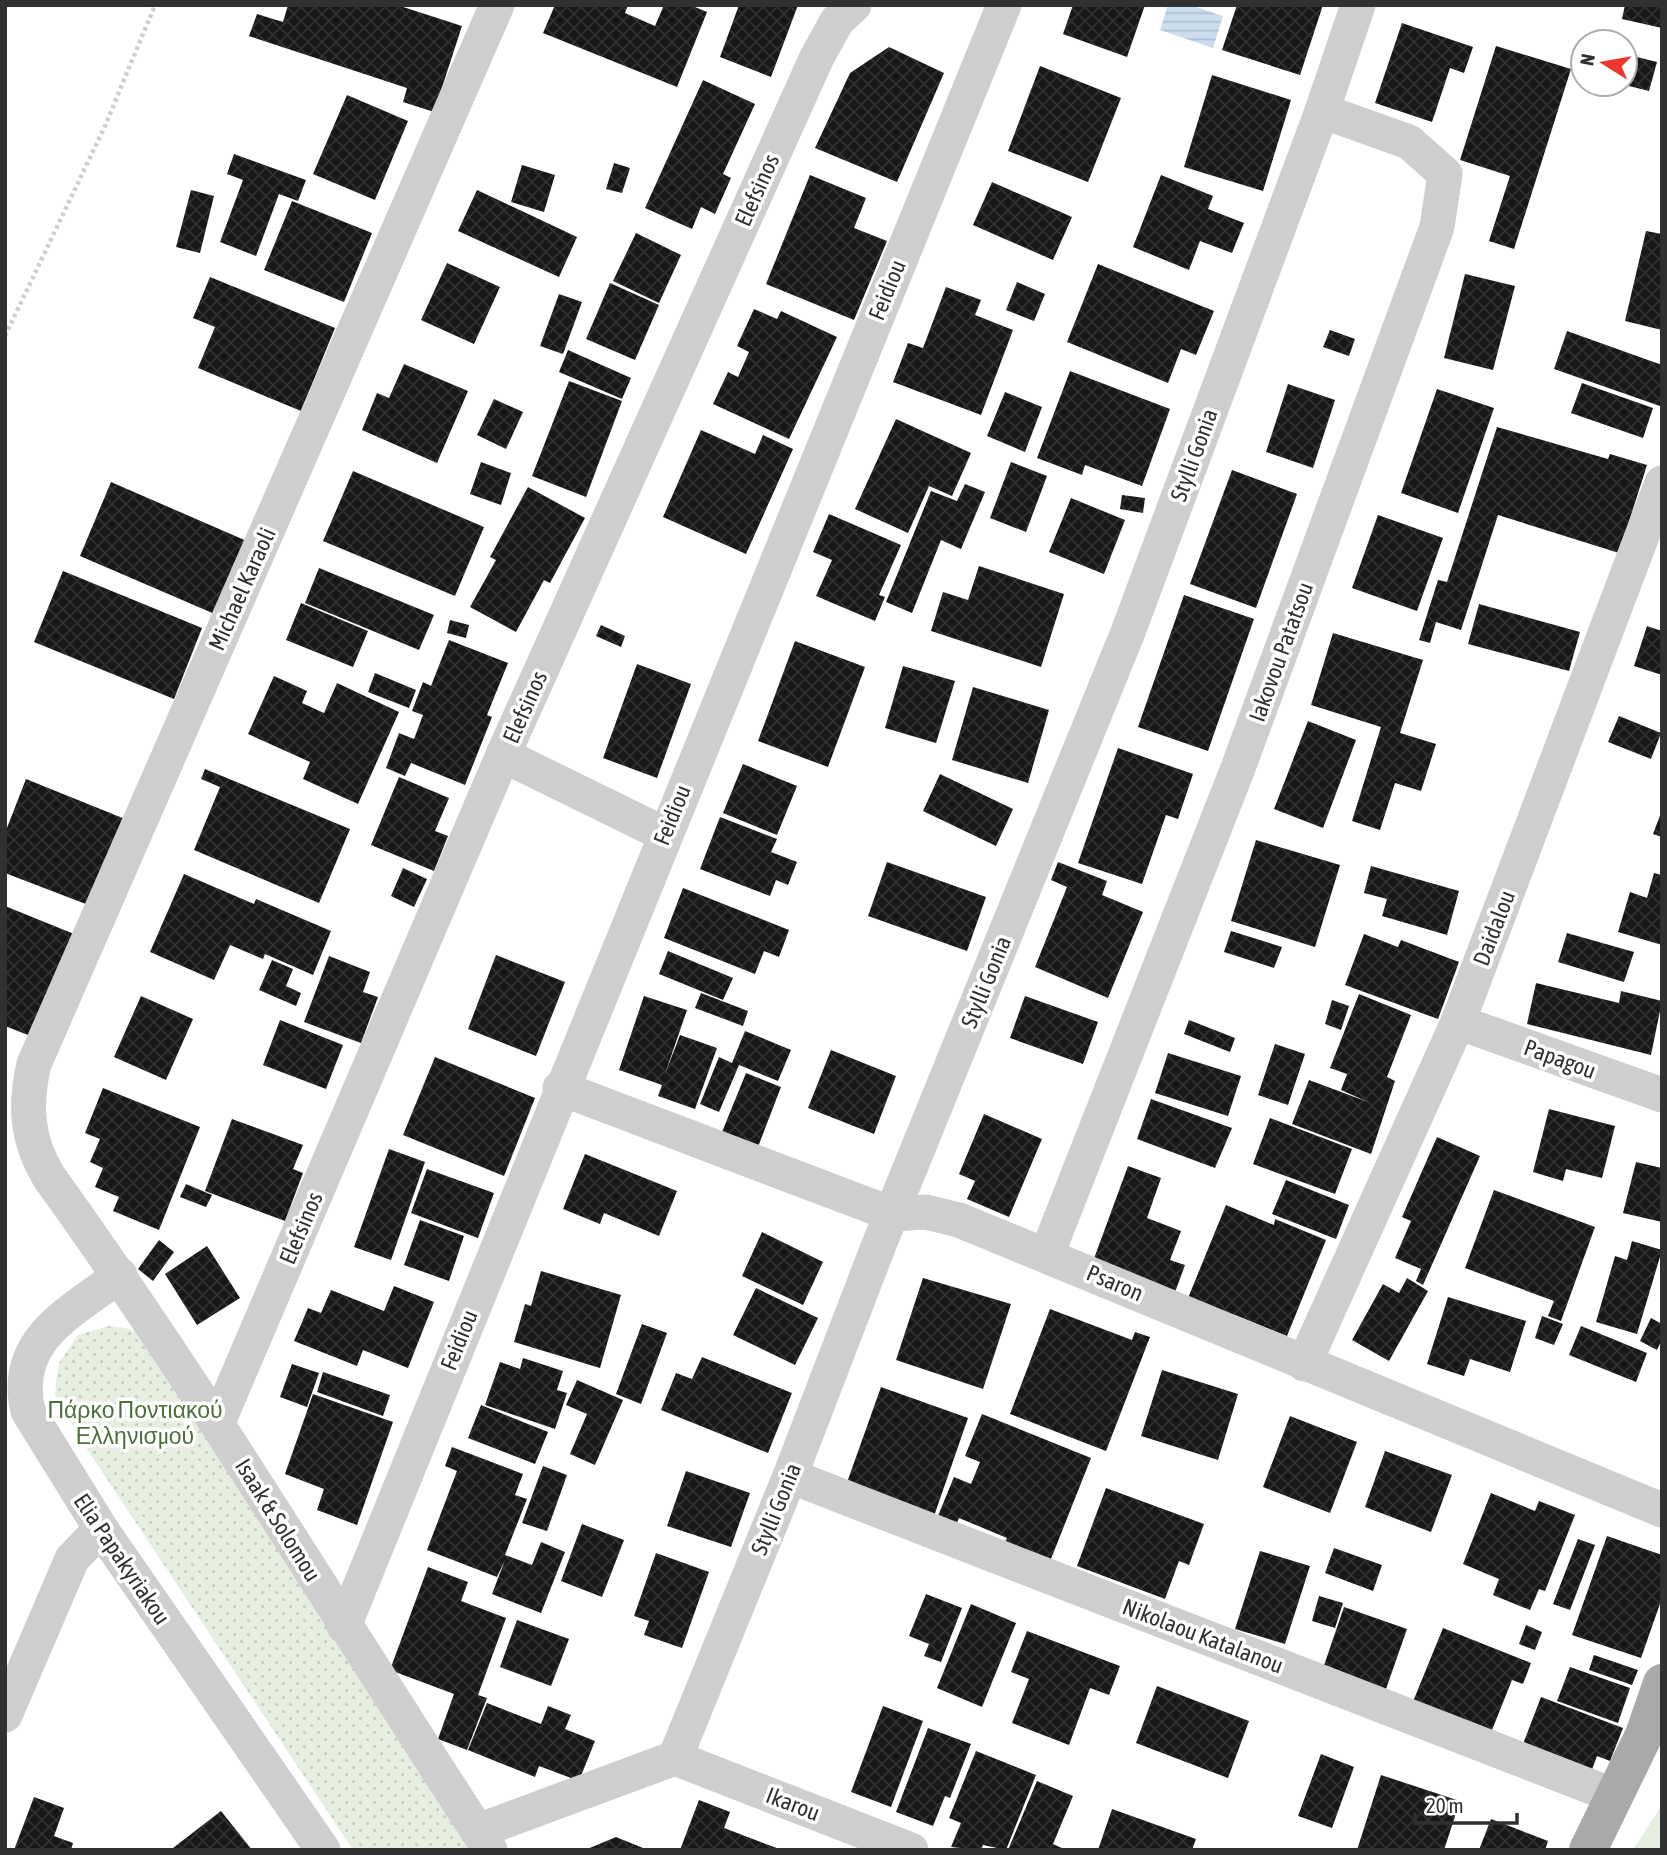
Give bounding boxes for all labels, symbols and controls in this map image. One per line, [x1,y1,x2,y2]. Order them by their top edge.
north arrow [1569,28,1639,98]
text: N [1575,52,1599,67]
street label: Elefsinos [730,150,784,230]
street label: Feidiou [863,256,911,324]
street label: Stylli Gonia [1165,405,1223,505]
street label: Michael Karaoli [203,524,281,654]
street label: Iakovou Patatsou [1244,579,1318,725]
street label: Elefsinos [498,667,552,747]
street label: Feidiou [648,781,696,849]
street label: Daidalou [1468,887,1520,969]
street label: Stylli Gonia [956,932,1016,1032]
street label: Papagou [1521,1034,1599,1084]
street label: Elefsinos [274,1188,328,1268]
street label: Psaron [1083,1260,1147,1306]
street label: Feidiou [435,1306,483,1374]
park label: Πάρκο Ποντιακού Ελληνισμού [47,1397,223,1449]
street label: Isaak & Solomou [230,1454,326,1586]
street label: Stylli Gonia [746,1459,806,1559]
street label: Elia Papakyriakou [69,1489,175,1629]
street label: Nikolaou Katalanou [1119,1593,1287,1679]
street label: Ikarou [762,1782,824,1826]
scale bar [1415,1782,1516,1826]
text: 20 m [1426,1793,1464,1817]

